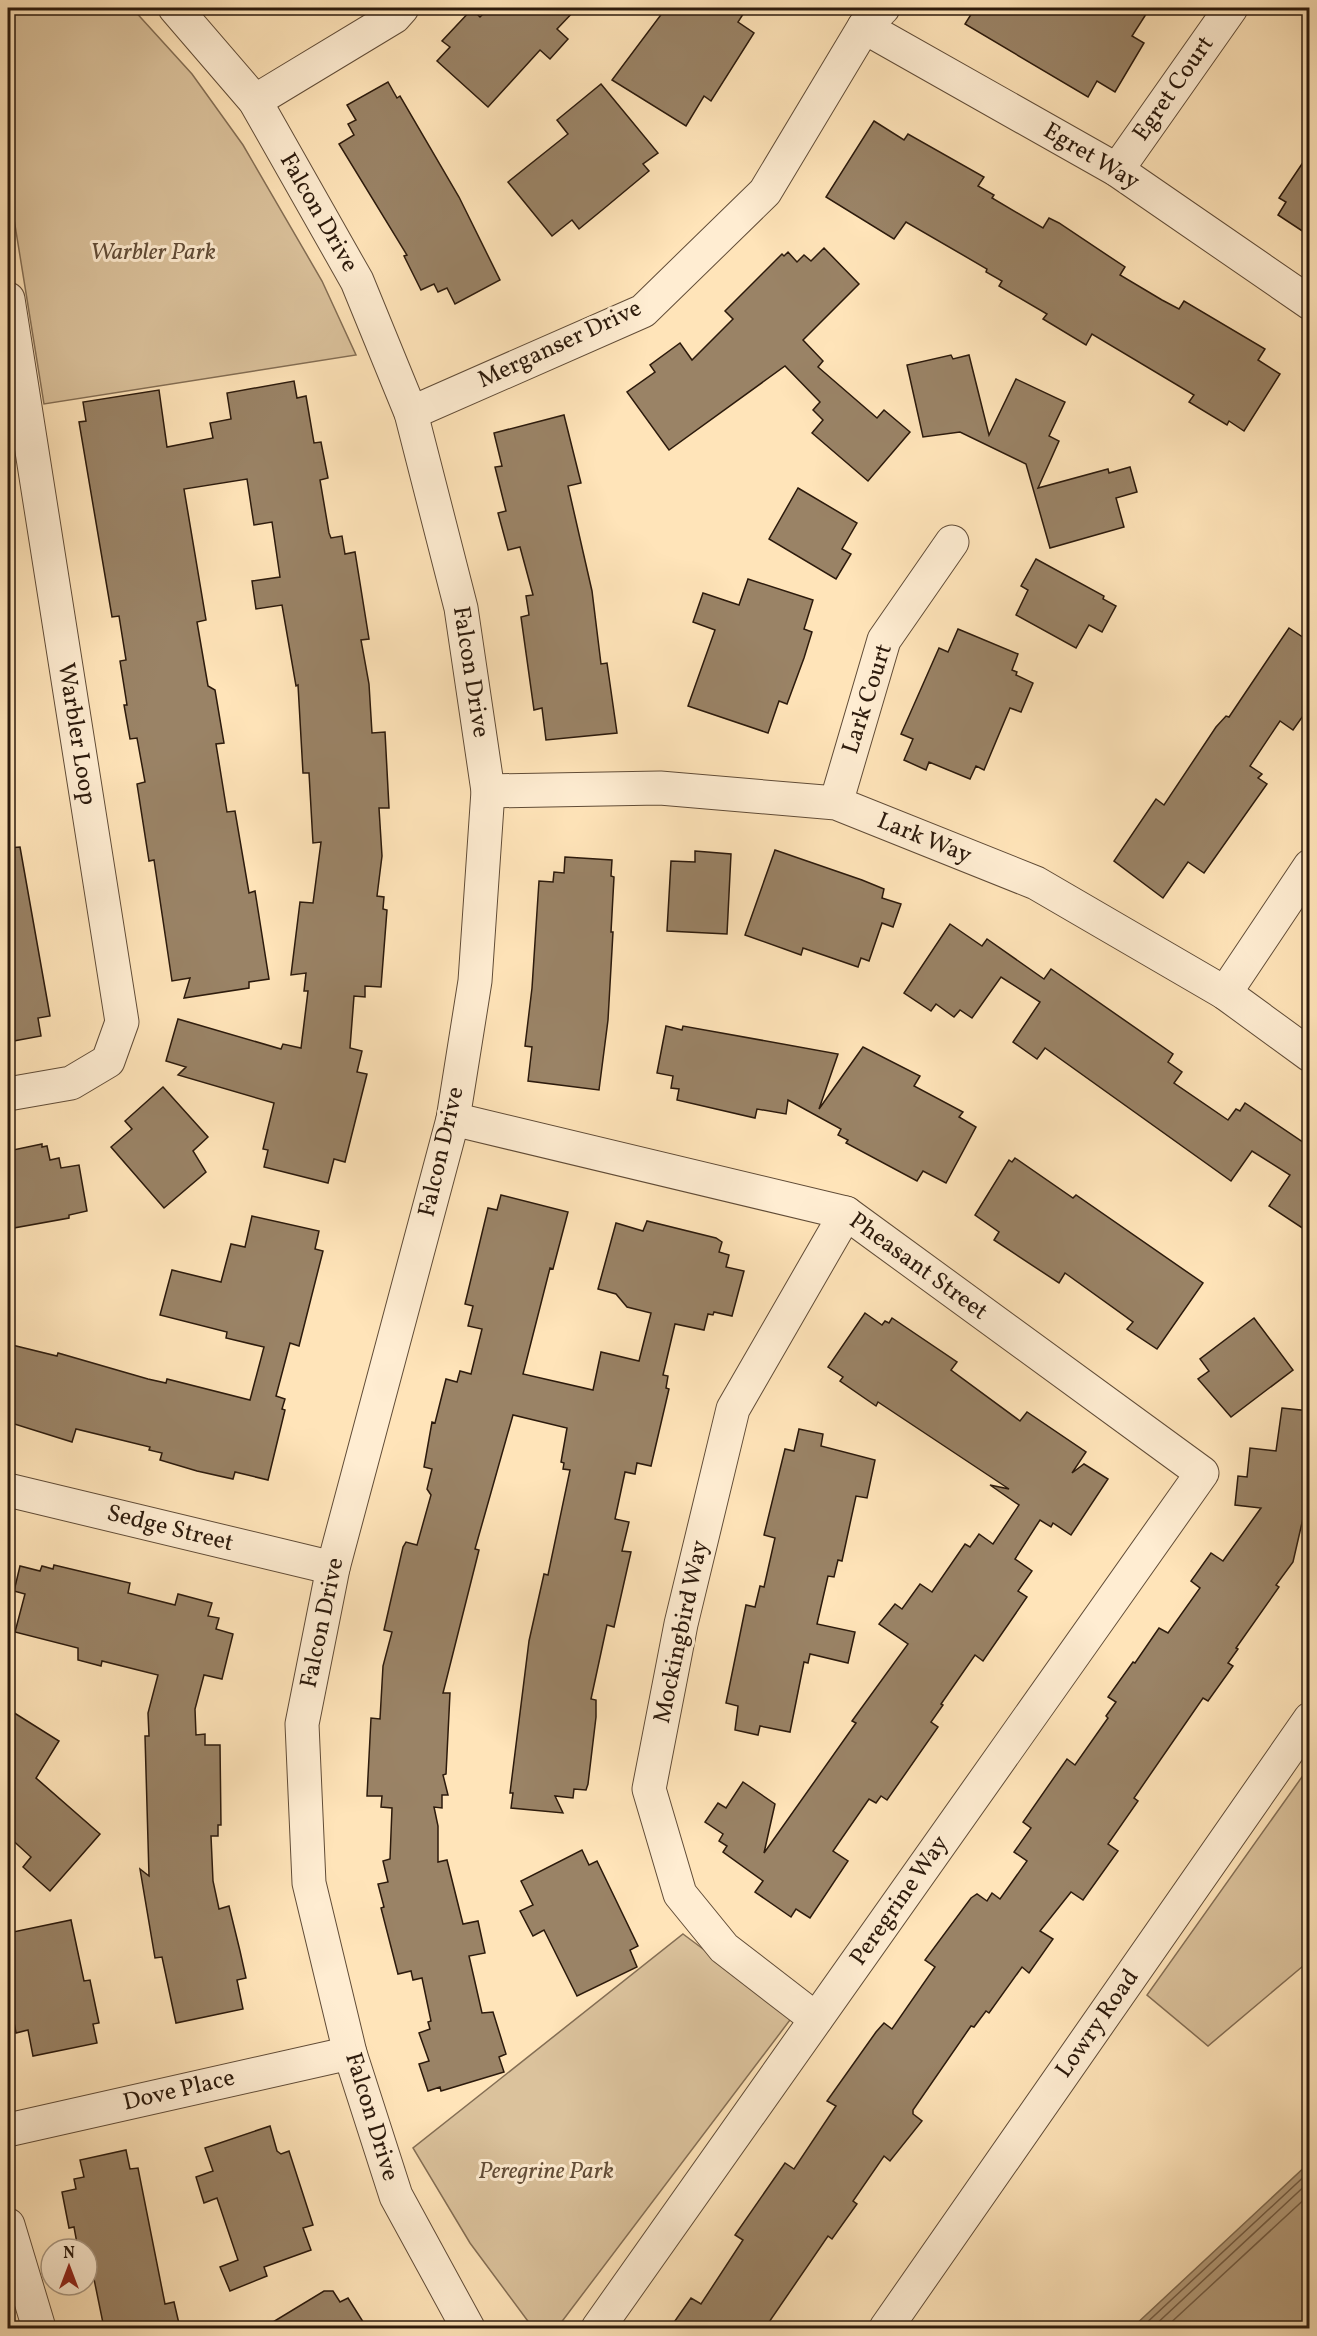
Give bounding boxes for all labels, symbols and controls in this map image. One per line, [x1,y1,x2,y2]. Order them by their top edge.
street label: Egret Court [1125,29,1223,149]
street label: Egret Way [1036,115,1146,199]
street label: Falcon Drive [270,147,366,279]
park label: Warbler Park [90,236,216,270]
street label: Merganser Drive [473,292,647,398]
street label: Falcon Drive [443,604,497,740]
street label: Lark Court [834,640,902,758]
street label: Warbler Loop [48,661,104,807]
street label: Lark Way [872,805,976,873]
street label: Falcon Drive [411,1084,473,1220]
street label: Pheasant Street [842,1205,994,1329]
street label: Sedge Street [103,1497,237,1561]
street label: Mockingbird Way [646,1537,718,1727]
street label: Falcon Drive [293,1555,353,1691]
street label: Peregrine Way [842,1829,958,1973]
street label: Lowry Road [1048,1963,1148,2085]
street label: Falcon Drive [335,2049,407,2185]
street label: Dove Place [120,2062,238,2120]
park label: Peregrine Park [478,2155,614,2189]
north arrow [39,2237,99,2297]
text: N [63,2243,75,2265]

